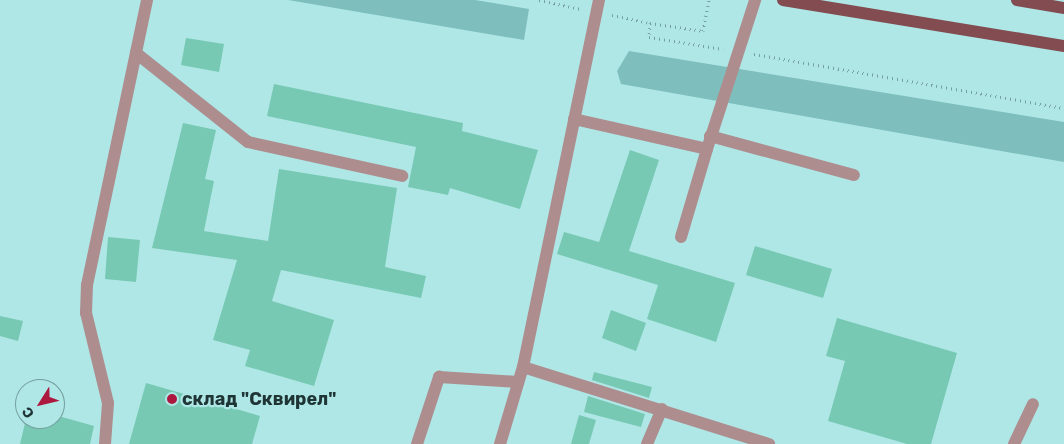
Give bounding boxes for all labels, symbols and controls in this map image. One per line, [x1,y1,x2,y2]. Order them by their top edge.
north arrow [15,379,65,429]
place label: склад "Сквирел" [182,388,336,410]
marker: склад "Сквирел" [166,393,178,405]
text: С [19,404,38,422]

